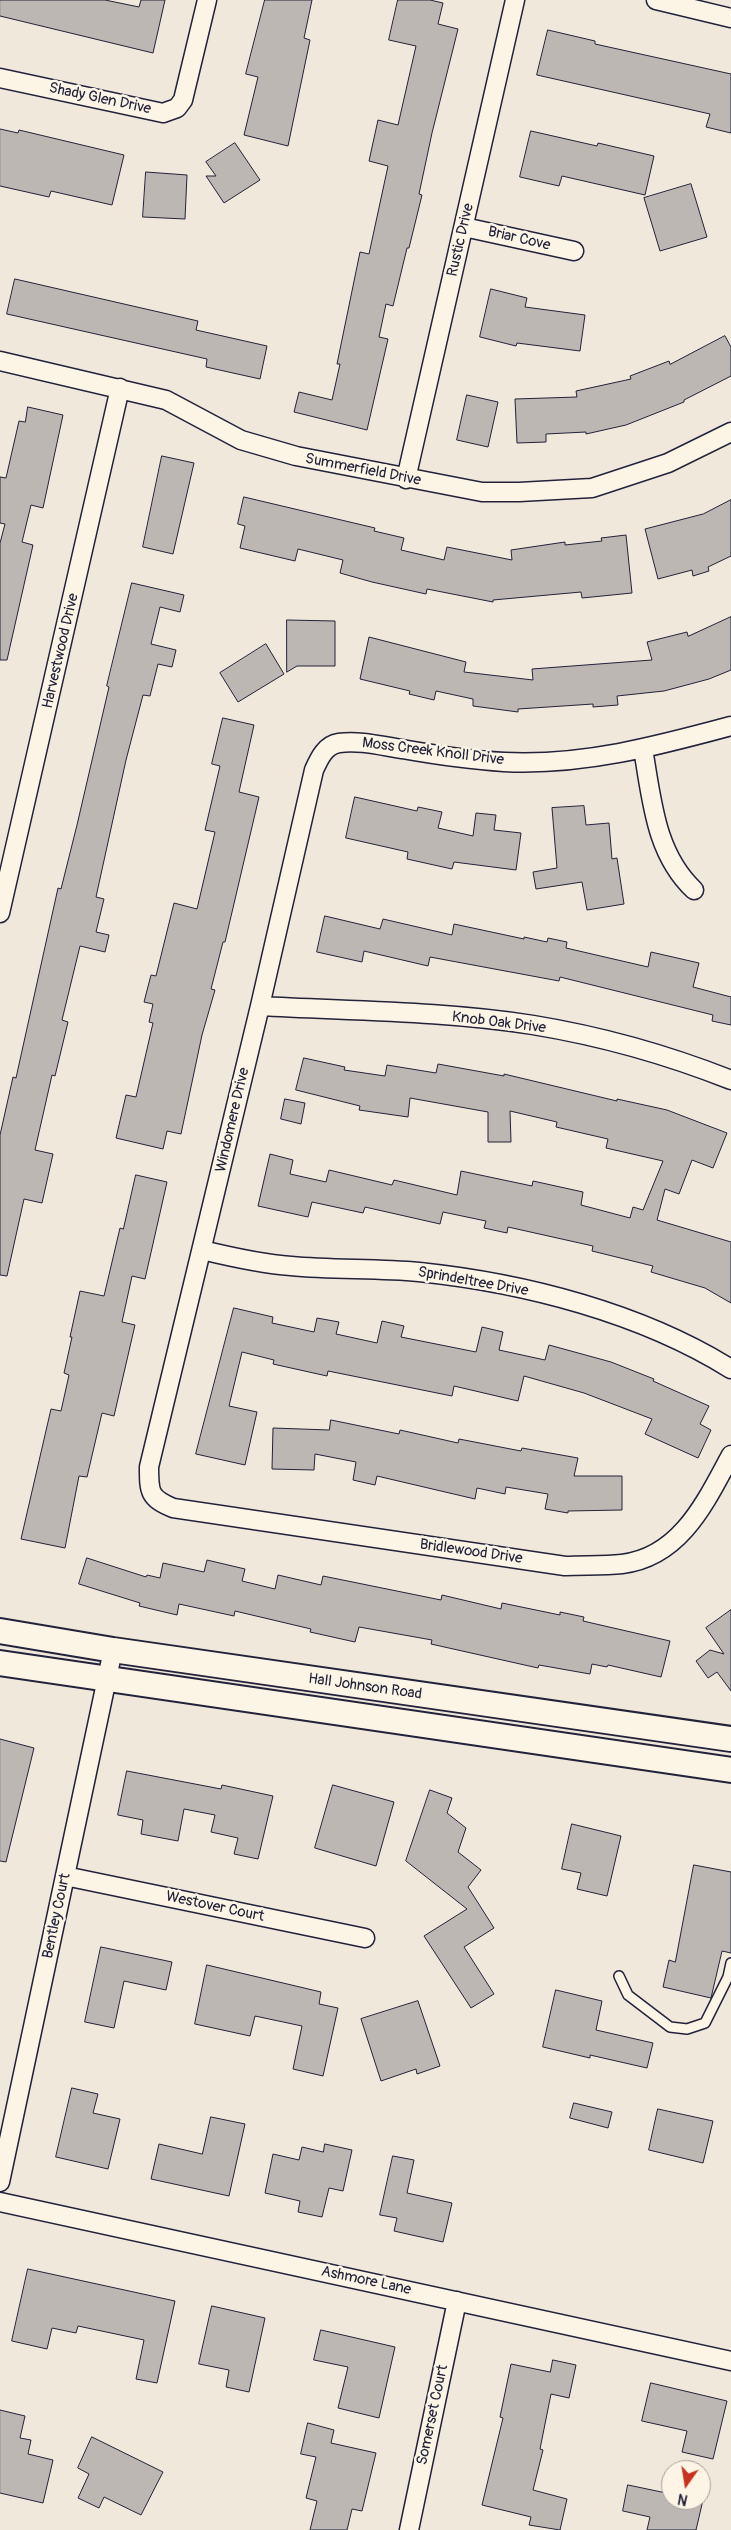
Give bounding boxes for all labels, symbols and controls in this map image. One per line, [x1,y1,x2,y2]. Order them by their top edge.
street label: Shady Glen Drive [47,79,153,119]
street label: Rustic Drive [444,202,478,278]
street label: Briar Cove [486,223,552,255]
street label: Summerfield Drive [304,450,422,490]
street label: Harvestwood Drive [39,592,83,710]
street label: Moss Creek Knoll Drive [361,734,505,770]
street label: Knob Oak Drive [451,1008,547,1038]
street label: Windomere Drive [212,1066,254,1174]
street label: Sprindeltree Drive [416,1263,530,1301]
street label: Bridlewood Drive [418,1536,524,1568]
street label: Hall Johnson Road [307,1670,423,1704]
street label: Bentley Court [39,1872,75,1960]
street label: Westover Court [164,1888,266,1926]
street label: Ashmore Lane [319,2263,413,2299]
street label: Somerset Court [414,2363,452,2467]
north arrow [661,2460,711,2510]
text: N [676,2490,689,2508]

